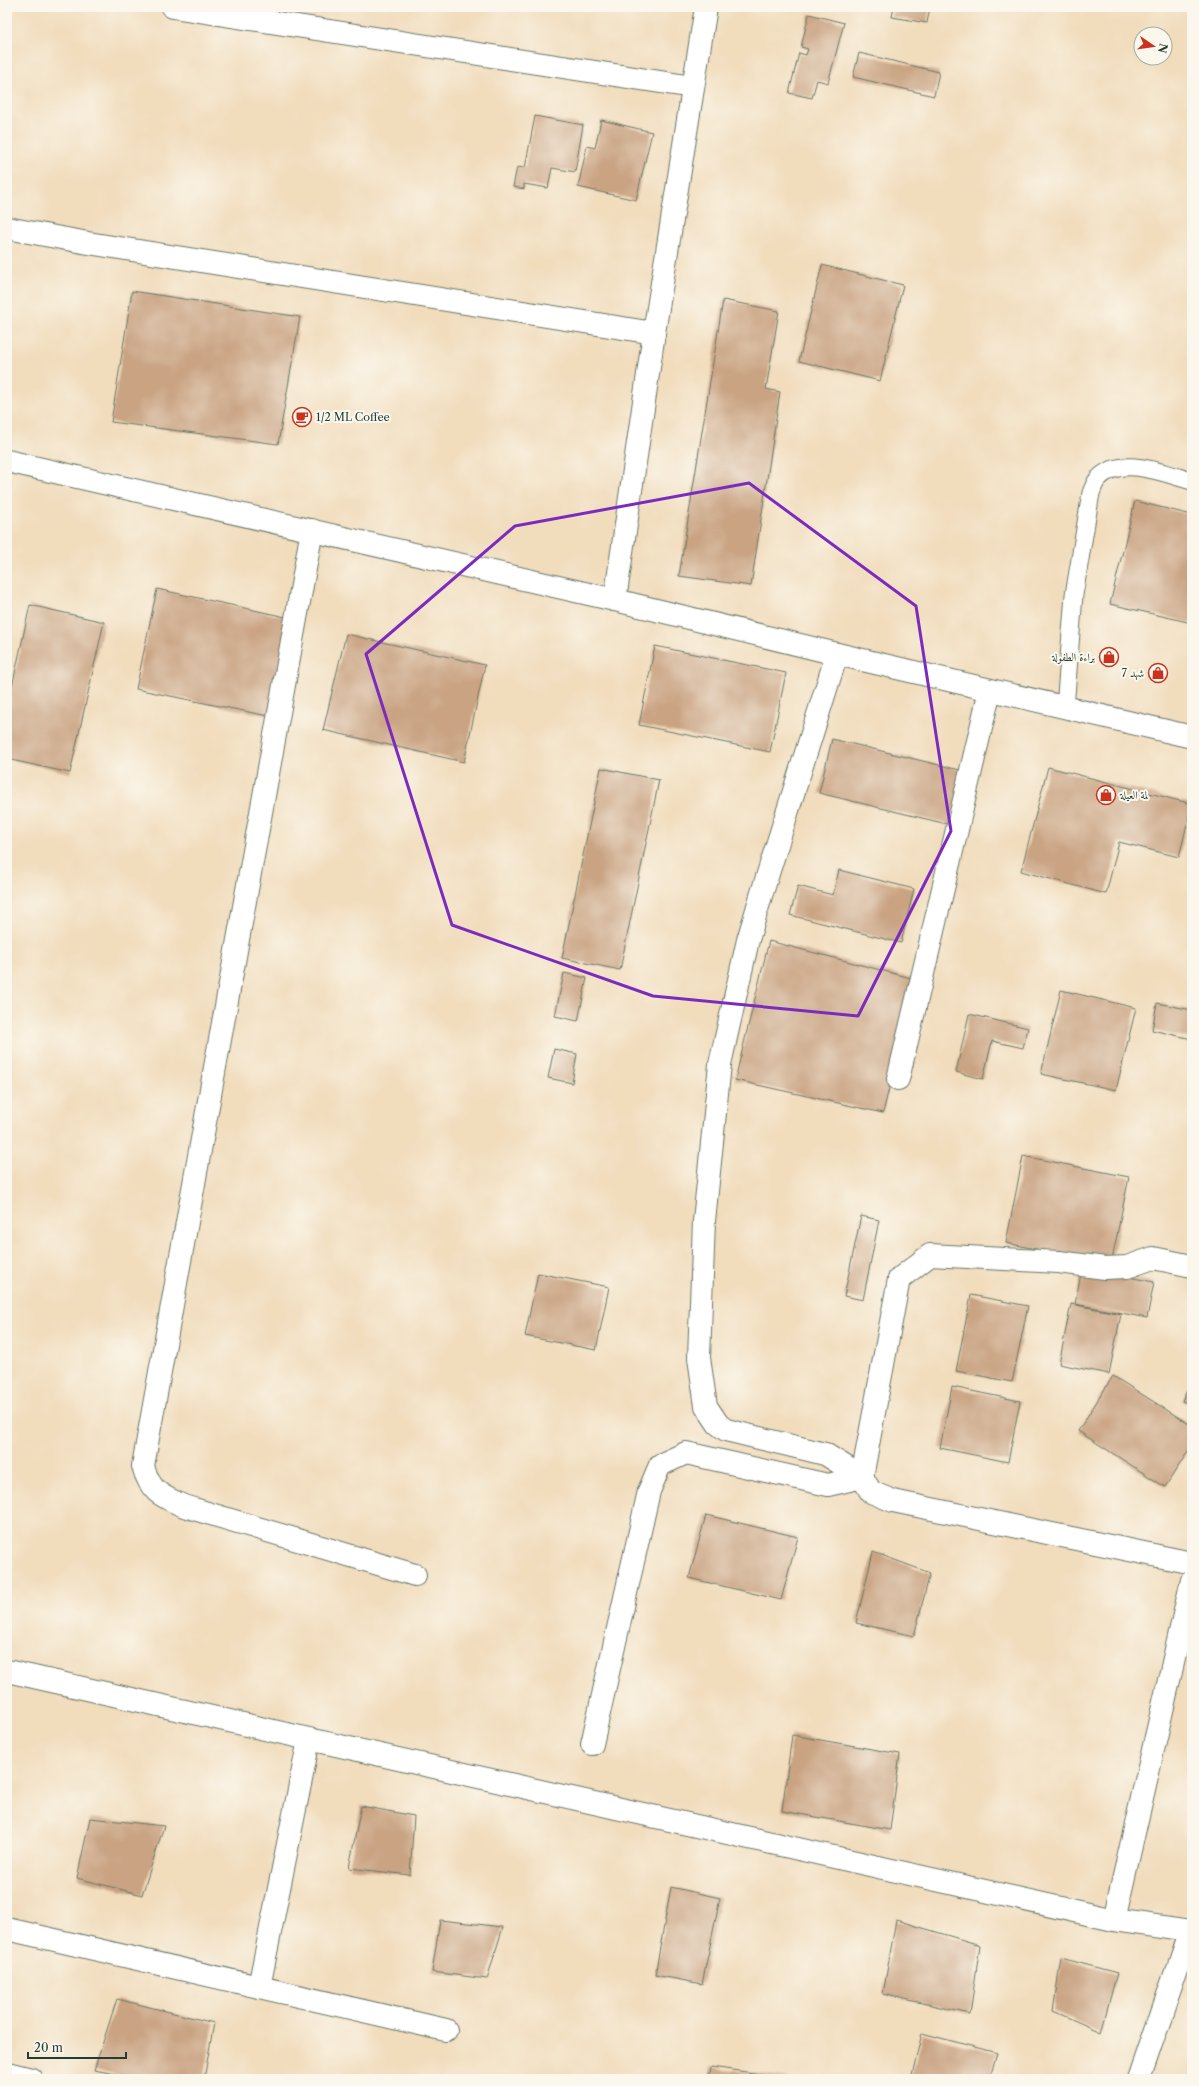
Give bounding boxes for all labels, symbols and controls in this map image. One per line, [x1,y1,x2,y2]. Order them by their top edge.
north arrow [1133,26,1173,66]
text: N [1155,42,1171,55]
cafe icon: 1/2 ML Coffee [291,406,313,428]
place label: 1/2 ML Coffee [316,410,390,424]
shop icon: براءة الطفولة [1098,646,1120,668]
place label: براءة الطفولة [1051,650,1095,664]
shop icon: شهد 7 [1147,662,1169,684]
place label: شهد 7 [1122,666,1144,681]
shop icon: لمة العيلة [1095,784,1117,806]
place label: لمة العيلة [1119,788,1149,802]
scale bar [28,2034,126,2060]
text: 20 m [34,2040,63,2055]

